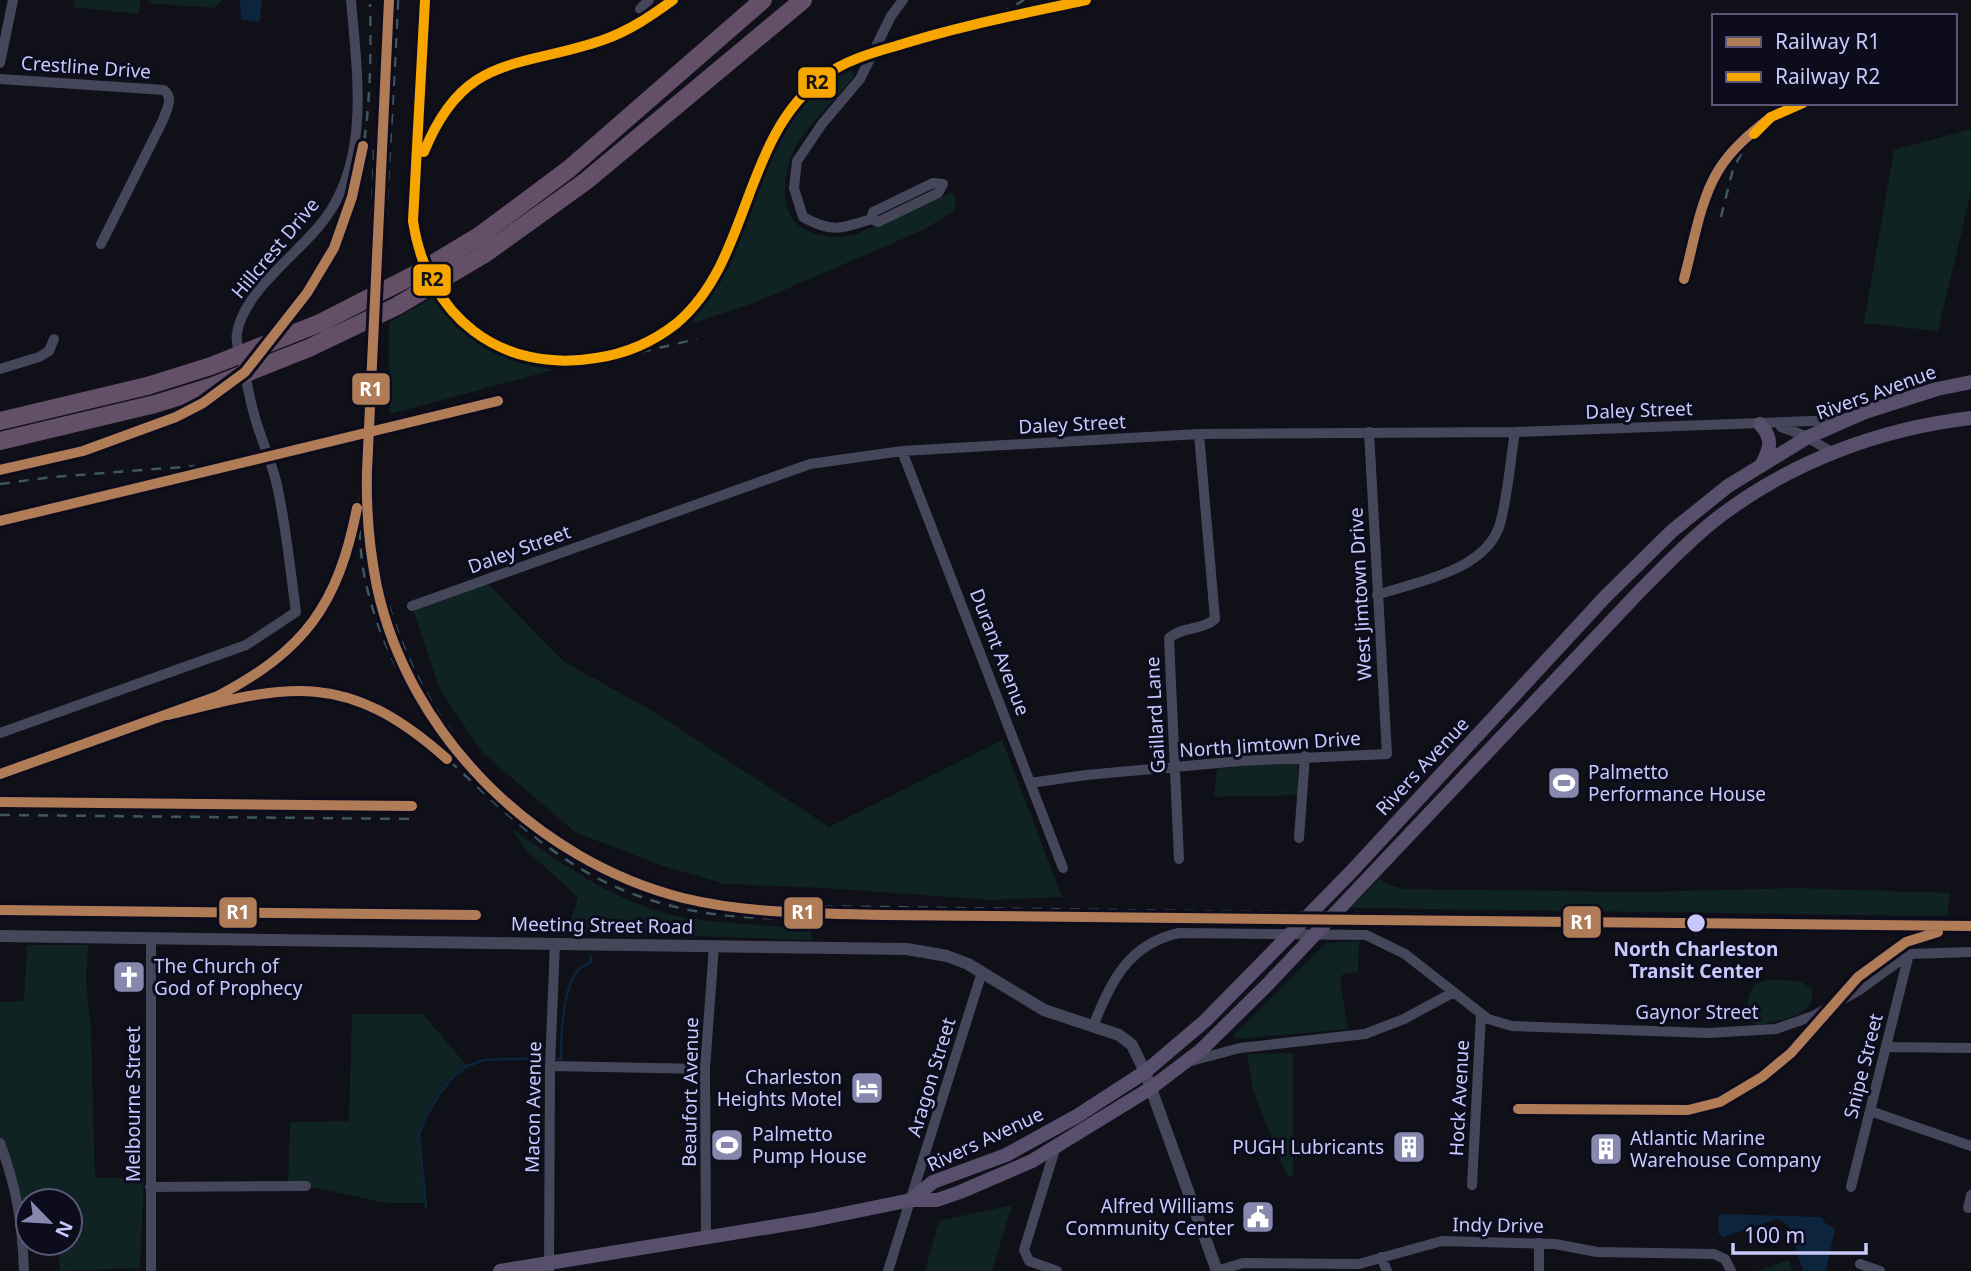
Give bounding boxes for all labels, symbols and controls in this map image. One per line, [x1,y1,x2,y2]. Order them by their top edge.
legend [1712,14,1957,105]
text: Railway R1 [1775,27,1880,55]
street label: Crestline Drive [20,49,152,85]
text: Railway R2 [1775,62,1880,90]
line badge: R2 [797,66,837,99]
text: R2 [805,69,829,95]
street label: Hillcrest Drive [225,192,325,304]
line badge: R2 [412,263,452,297]
text: R2 [420,266,444,292]
street label: Rivers Avenue [1812,358,1940,426]
line badge: R1 [351,372,391,406]
text: R1 [359,376,383,402]
street label: Daley Street [1585,395,1693,425]
street label: Daley Street [1018,408,1126,440]
street label: West Jimtown Drive [1342,507,1378,681]
street label: Daley Street [464,518,574,580]
street label: Durant Avenue [964,585,1036,719]
street label: Gaillard Lane [1139,656,1171,774]
street label: Rivers Avenue [1370,711,1474,821]
street label: North Jimtown Drive [1178,725,1362,763]
place label: Palmetto Performance House [1588,759,1766,807]
sports icon: Palmetto Performance House [1545,764,1583,802]
line badge: R1 [218,896,258,929]
line badge: R1 [783,896,824,930]
text: R1 [226,899,250,925]
text: R1 [791,899,815,925]
line badge: R1 [1562,905,1602,939]
text: R1 [1570,909,1594,935]
street label: Meeting Street Road [511,910,693,940]
marker: North Charleston Transit Center [1685,912,1707,934]
place label: North Charleston Transit Center [1614,936,1778,984]
place label: The Church of God of Prophecy [154,953,303,1001]
church icon: The Church of God of Prophecy [110,958,148,996]
street label: Gaynor Street [1635,999,1759,1025]
street label: Snipe Street [1837,1011,1889,1121]
street label: Aragon Street [901,1014,961,1140]
street label: Beaufort Avenue [676,1017,704,1167]
street label: Melbourne Street [120,1026,146,1182]
street label: Hock Avenue [1443,1039,1475,1157]
street label: Macon Avenue [519,1041,547,1173]
place label: Charleston Heights Motel [717,1064,842,1112]
hotel icon: Charleston Heights Motel [848,1069,886,1107]
street label: Rivers Avenue [923,1101,1047,1177]
place label: Palmetto Pump House [752,1121,867,1169]
place label: Atlantic Marine Warehouse Company [1630,1125,1821,1173]
sports icon: Palmetto Pump House [708,1126,746,1164]
building icon: PUGH Lubricants [1390,1128,1428,1166]
building icon: Atlantic Marine Warehouse Company [1587,1130,1625,1168]
place label: PUGH Lubricants [1232,1134,1384,1160]
north arrow [14,1187,84,1257]
place label: Alfred Williams Community Center [1065,1193,1234,1241]
public building icon: Alfred Williams Community Center [1239,1198,1277,1236]
street label: Indy Drive [1452,1211,1544,1239]
scale bar [1733,1212,1866,1256]
text: N [49,1217,79,1242]
text: 100 m [1744,1221,1805,1249]

